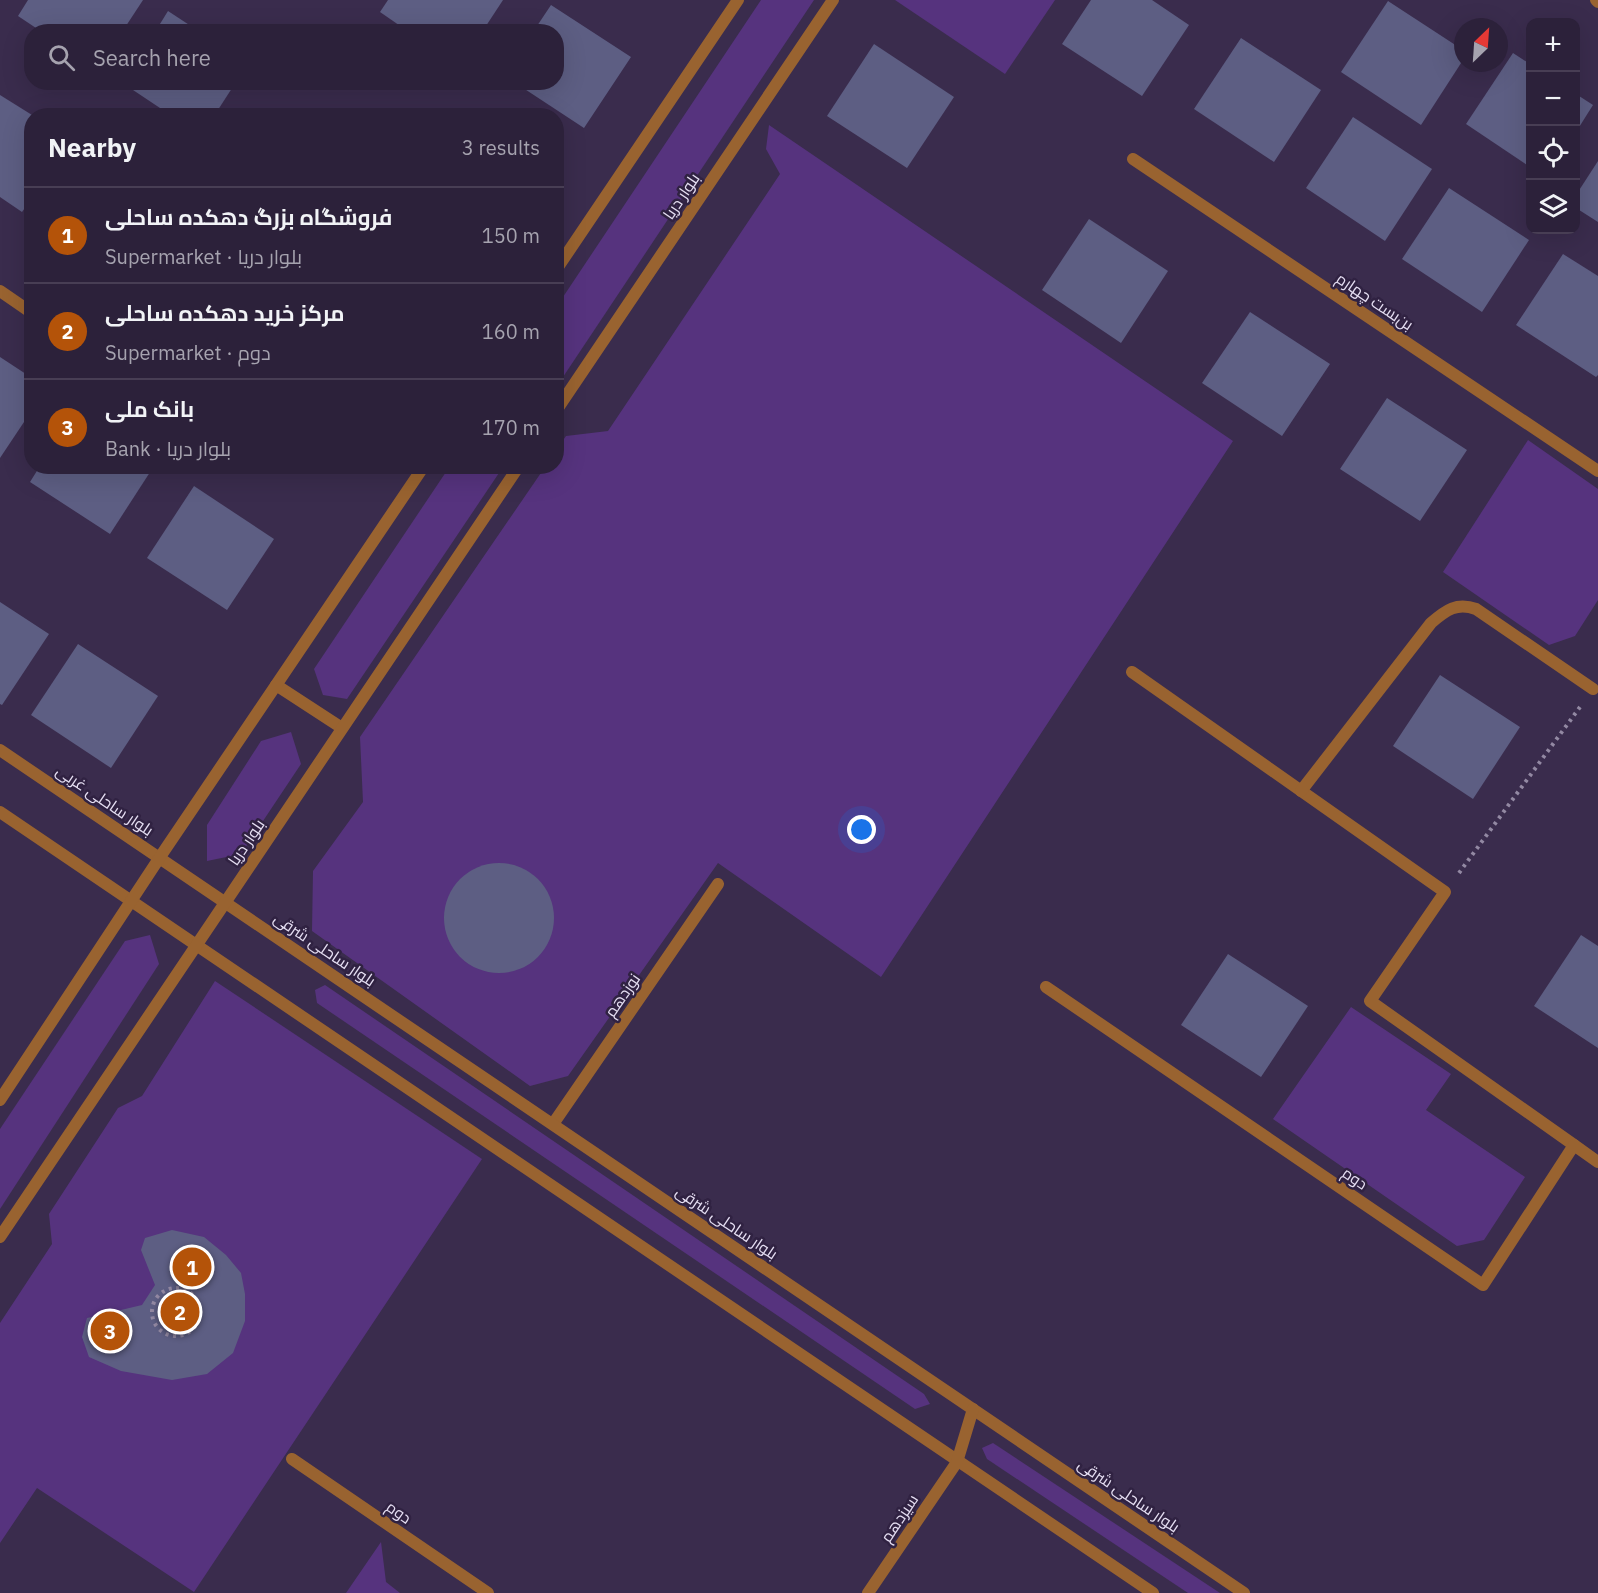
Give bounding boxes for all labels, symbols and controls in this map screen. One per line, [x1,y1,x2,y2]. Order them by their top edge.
north arrow [1454,18,1508,72]
map controls [1526,18,1580,234]
button: + [1526,18,1580,72]
search box [24,24,564,90]
icon: search [45,41,78,74]
text: Search here [93,43,211,72]
button: − [1526,72,1580,126]
button: locate [1526,126,1580,180]
text: Nearby [48,130,136,164]
text: 3 results [462,134,540,161]
street label: بلوار دریا [658,169,704,223]
button: layers [1526,180,1580,234]
text: فروشگاه بزرگ دهکده ساحلی [105,202,392,231]
text: 1 [62,222,74,249]
text: 150 m [482,222,540,249]
text: Supermarket · بلوار دریا [105,243,302,270]
street label: بن‌بست چهارم [1332,268,1417,336]
text: مرکز خرید دهکده ساحلی [105,298,345,327]
text: 2 [62,318,74,345]
text: 160 m [482,318,540,345]
text: Supermarket · دوم [105,339,271,366]
text: بانک ملی [105,394,194,423]
text: 3 [62,414,74,441]
text: 170 m [482,414,540,441]
text: Bank · بلوار دریا [105,435,231,462]
street label: بلوار ساحلی غربی [52,760,157,841]
street label: بلوار دریا [223,815,269,869]
your location [847,815,876,844]
street label: بلوار ساحلی شرقی [270,907,380,991]
street label: نوزدهم [600,969,646,1022]
street label: دوم [1337,1162,1372,1195]
street label: بلوار ساحلی شرقی [672,1180,782,1264]
pin: 1 [172,1244,212,1290]
pin: 2 [160,1290,200,1334]
pin: 3 [90,1308,130,1354]
street label: بلوار ساحلی شرقی [1074,1453,1184,1537]
street label: سیزدهم [876,1490,924,1547]
street label: دوم [381,1496,416,1529]

